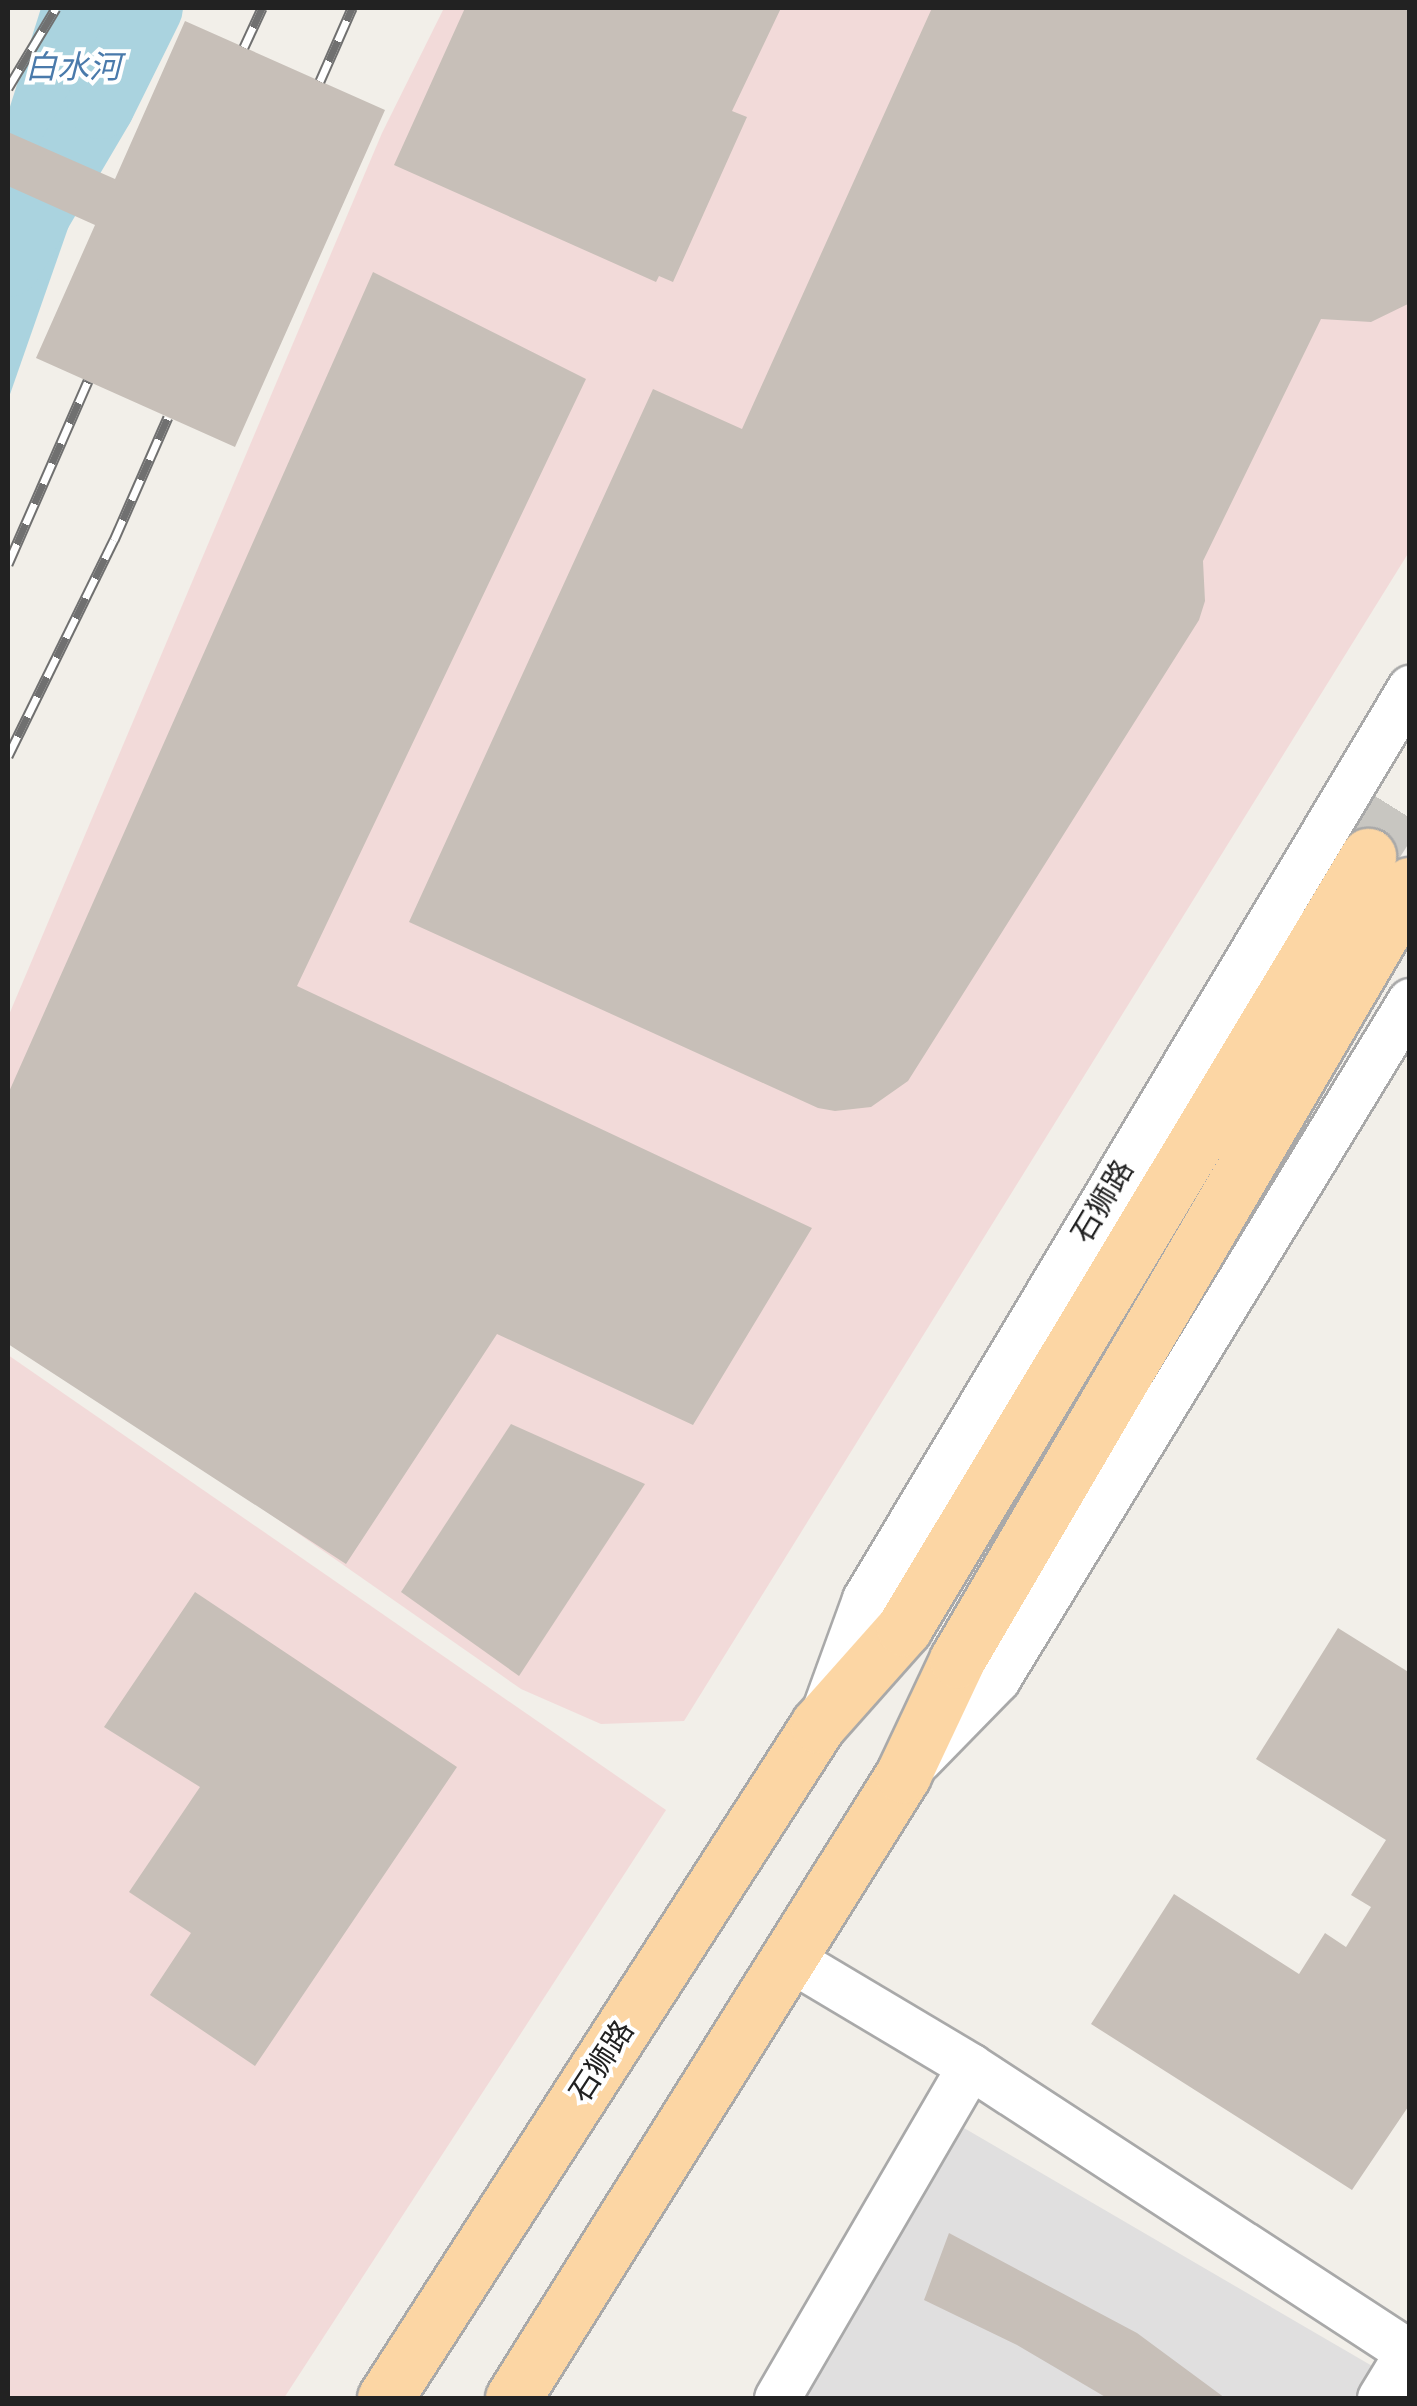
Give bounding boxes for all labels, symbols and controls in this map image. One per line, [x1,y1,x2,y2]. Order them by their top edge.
water label: 白水河 [25,47,121,85]
street label: 石狮路 [1063,1153,1141,1249]
street label: 石狮路 [561,2013,641,2109]

